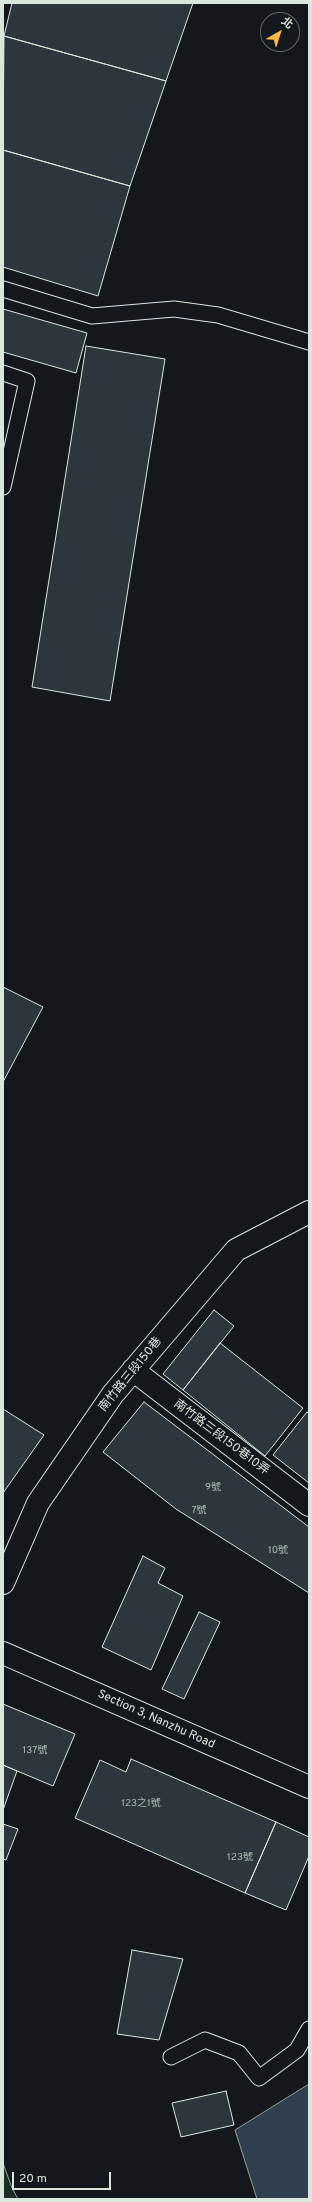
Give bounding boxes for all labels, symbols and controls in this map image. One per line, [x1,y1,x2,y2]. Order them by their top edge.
north arrow [260,12,300,52]
text: 北 [278,15,296,32]
street label: 南竹路三段150巷 [97,1335,165,1415]
street label: 南竹路三段150巷10弄 [170,1397,272,1479]
house number: 9號 [205,1482,221,1494]
house number: 7號 [191,1505,207,1517]
house number: 10號 [268,1545,288,1557]
street label: Section 3, Nanzhu Road [95,1688,217,1752]
house number: 137號 [23,1745,47,1757]
house number: 123之1號 [121,1798,161,1810]
house number: 123號 [227,1852,253,1864]
scale bar [14,2164,113,2190]
text: 20 m [19,2171,47,2187]

